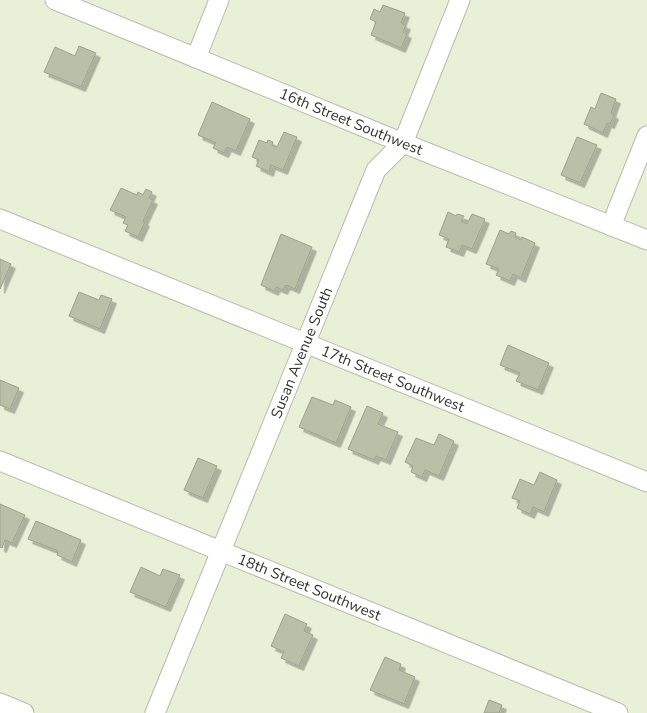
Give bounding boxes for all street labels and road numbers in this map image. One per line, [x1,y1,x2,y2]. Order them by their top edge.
street label: 16th Street Southwest [276,83,426,160]
street label: Susan Avenue South [266,284,337,421]
street label: 17th Street Southwest [318,341,468,417]
street label: 18th Street Southwest [235,549,385,626]

